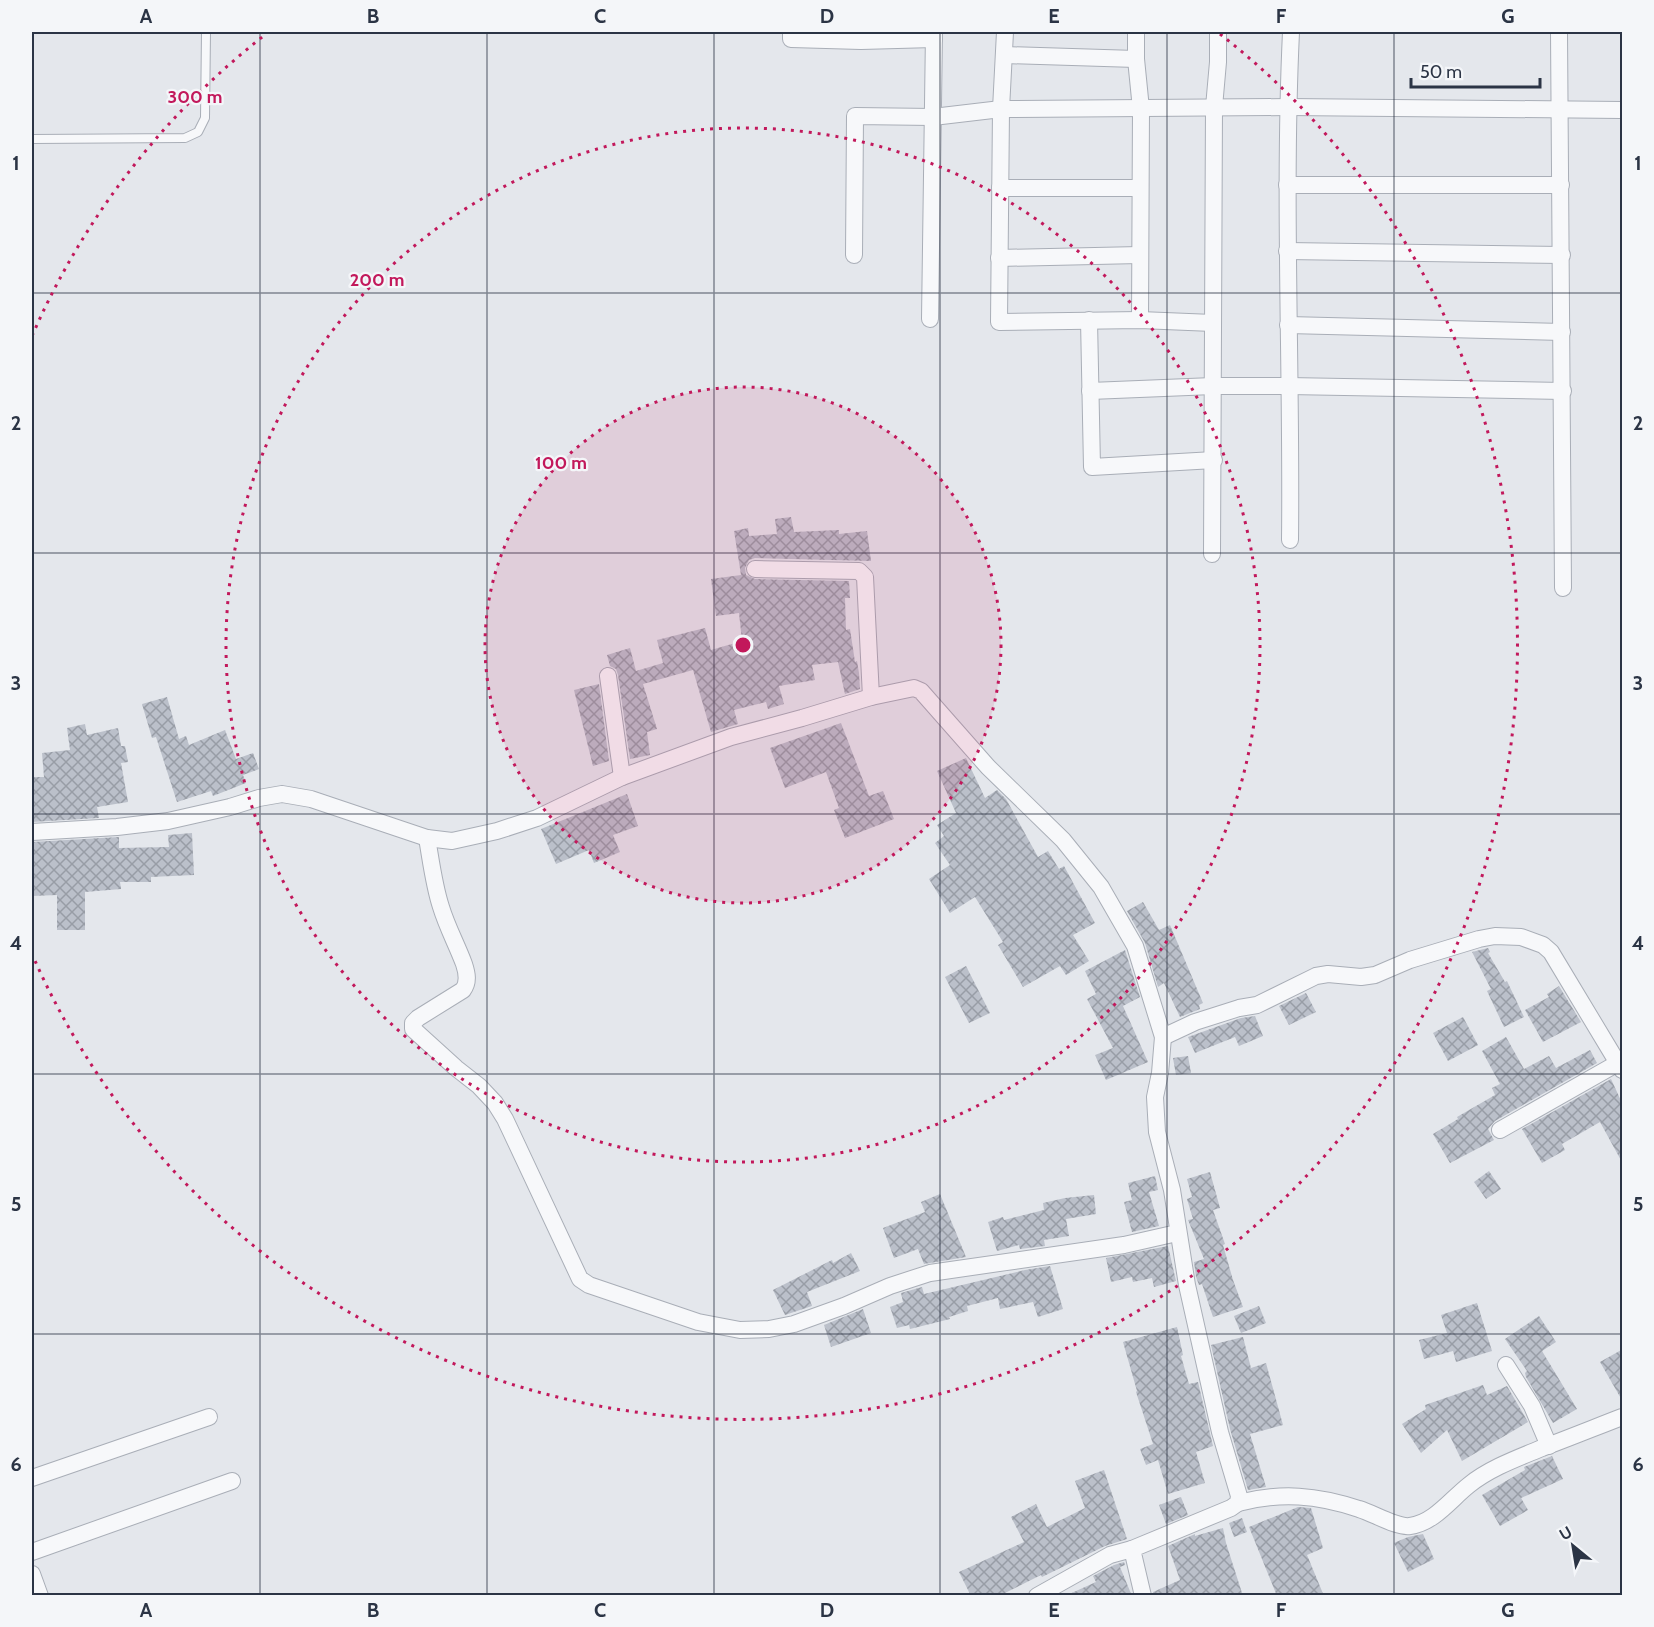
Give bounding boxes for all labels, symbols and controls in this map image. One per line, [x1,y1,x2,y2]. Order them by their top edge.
text: A [140,4,153,28]
text: B [367,4,379,28]
text: C [594,4,606,28]
text: D [820,4,834,28]
text: E [1048,4,1060,28]
text: F [1276,4,1287,28]
text: G [1501,4,1515,28]
scale bar [1411,51,1540,89]
text: 50 m [1420,61,1462,83]
text: 300 m [168,86,222,108]
text: 1 [12,151,20,175]
text: 1 [1634,151,1642,175]
text: 200 m [350,269,404,291]
text: 2 [11,411,21,435]
text: 2 [1633,411,1643,435]
text: 100 m [535,452,587,474]
centre of rings [733,635,753,655]
text: 3 [11,671,21,695]
text: 3 [1633,671,1643,695]
text: 4 [10,931,22,955]
text: 4 [1632,931,1644,955]
text: 5 [11,1192,21,1216]
text: 5 [1633,1192,1643,1216]
text: 6 [10,1452,22,1476]
text: 6 [1632,1452,1644,1476]
north arrow [1543,1516,1603,1576]
text: U [1556,1522,1575,1545]
text: A [140,1598,153,1622]
text: B [367,1598,379,1622]
text: C [594,1598,606,1622]
text: D [820,1598,834,1622]
text: E [1048,1598,1060,1622]
text: F [1276,1598,1287,1622]
text: G [1501,1598,1515,1622]

